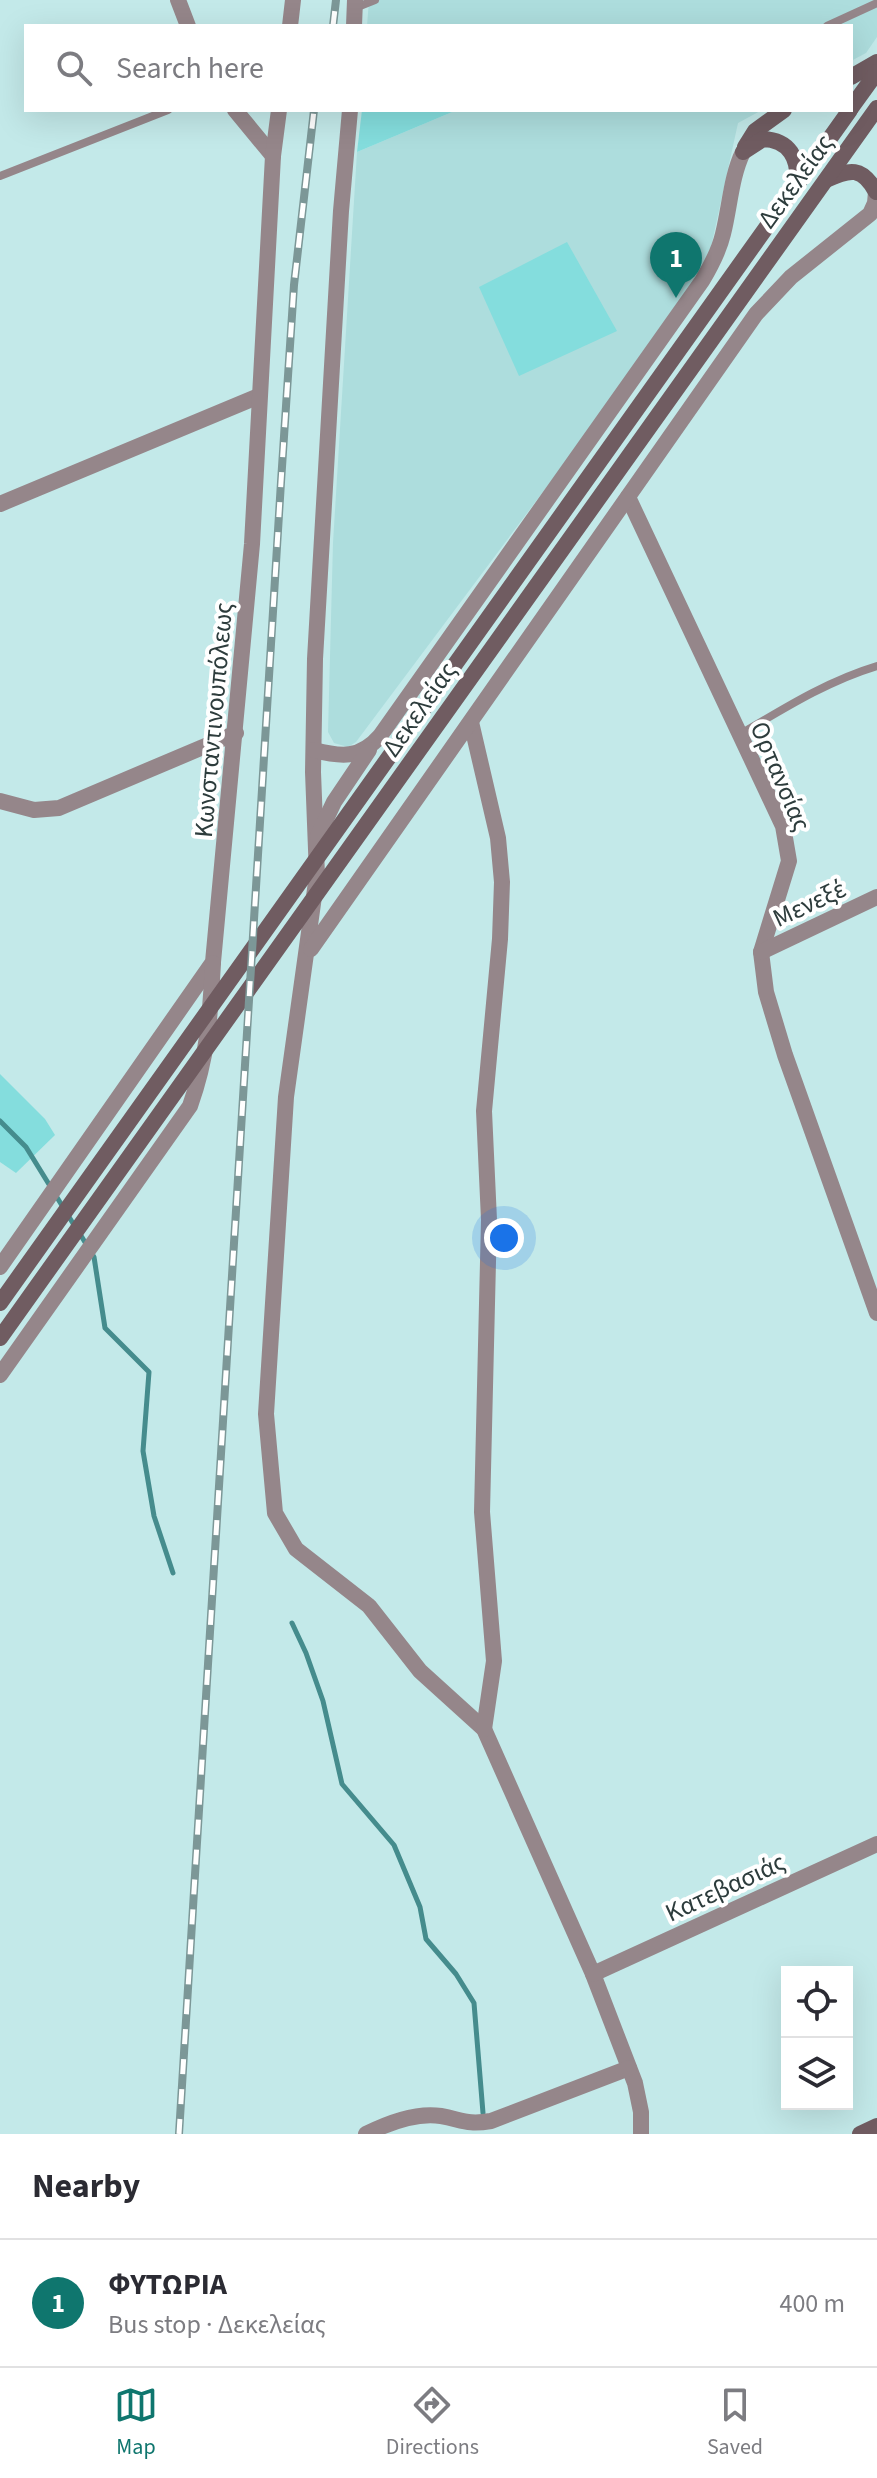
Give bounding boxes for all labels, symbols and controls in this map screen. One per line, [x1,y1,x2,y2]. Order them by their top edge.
search box [24,24,853,112]
icon: search [52,46,96,90]
text: Search here [116,47,264,90]
street label: Δεκελείας [749,127,842,236]
pin: 1 [650,232,702,298]
street label: Κωνσταντινουπόλεως [185,601,242,839]
street label: Δεκελείας [373,654,466,764]
street label: Ορτανσίας [741,716,820,837]
street label: Μενεξέ [767,870,852,936]
your location [484,1218,524,1258]
street label: Κατεβασιάς [659,1844,791,1931]
map controls [781,1966,853,2110]
button: locate [781,1966,853,2038]
button: layers [781,2038,853,2110]
text: Nearby [32,2162,140,2211]
text: ΦΥΤΩΡΙΑ [108,2263,227,2306]
text: 1 [51,2285,65,2322]
text: 400 m [779,2285,845,2322]
text: Bus stop · Δεκελείας [108,2306,326,2343]
tab: Map [114,2383,158,2463]
tab: Directions [386,2383,479,2463]
tab: Saved [707,2383,763,2463]

